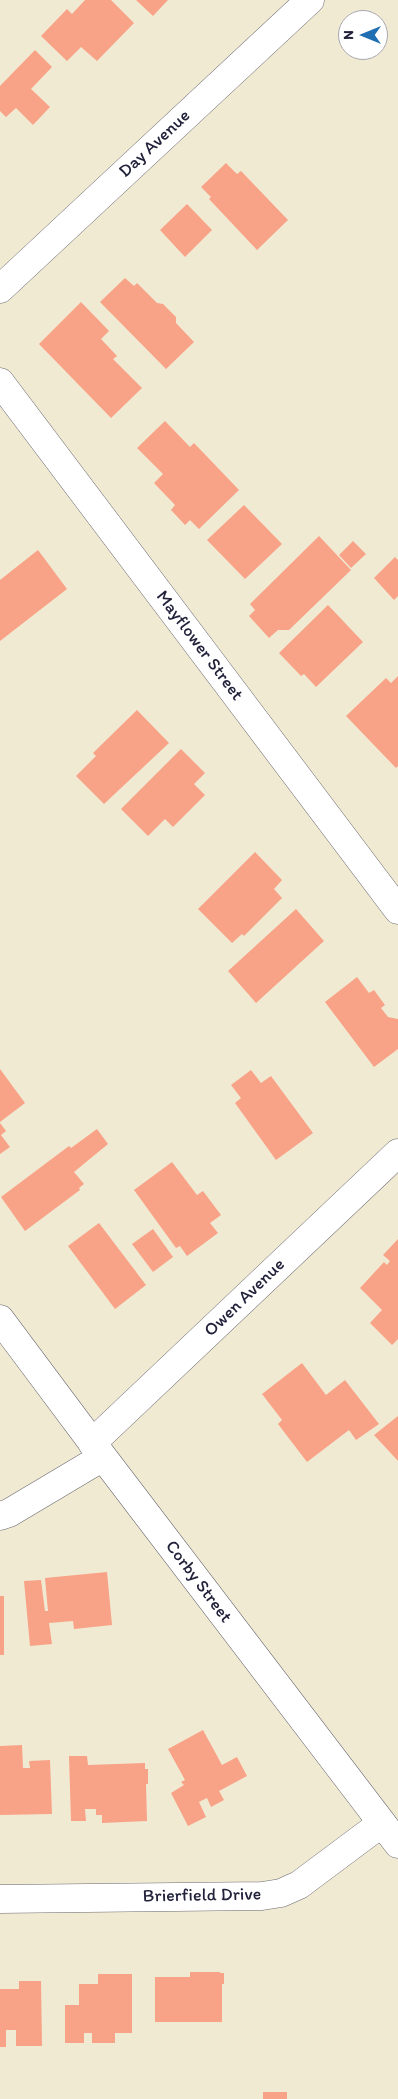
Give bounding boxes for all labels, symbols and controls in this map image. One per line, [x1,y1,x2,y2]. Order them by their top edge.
north arrow [338,10,388,60]
text: N [340,30,357,40]
street label: Day Avenue [115,105,195,183]
street label: Mayflower Street [151,587,247,705]
street label: Owen Avenue [200,1254,290,1342]
street label: Corby Street [160,1537,236,1627]
street label: Brierfield Drive [143,1884,261,1908]

